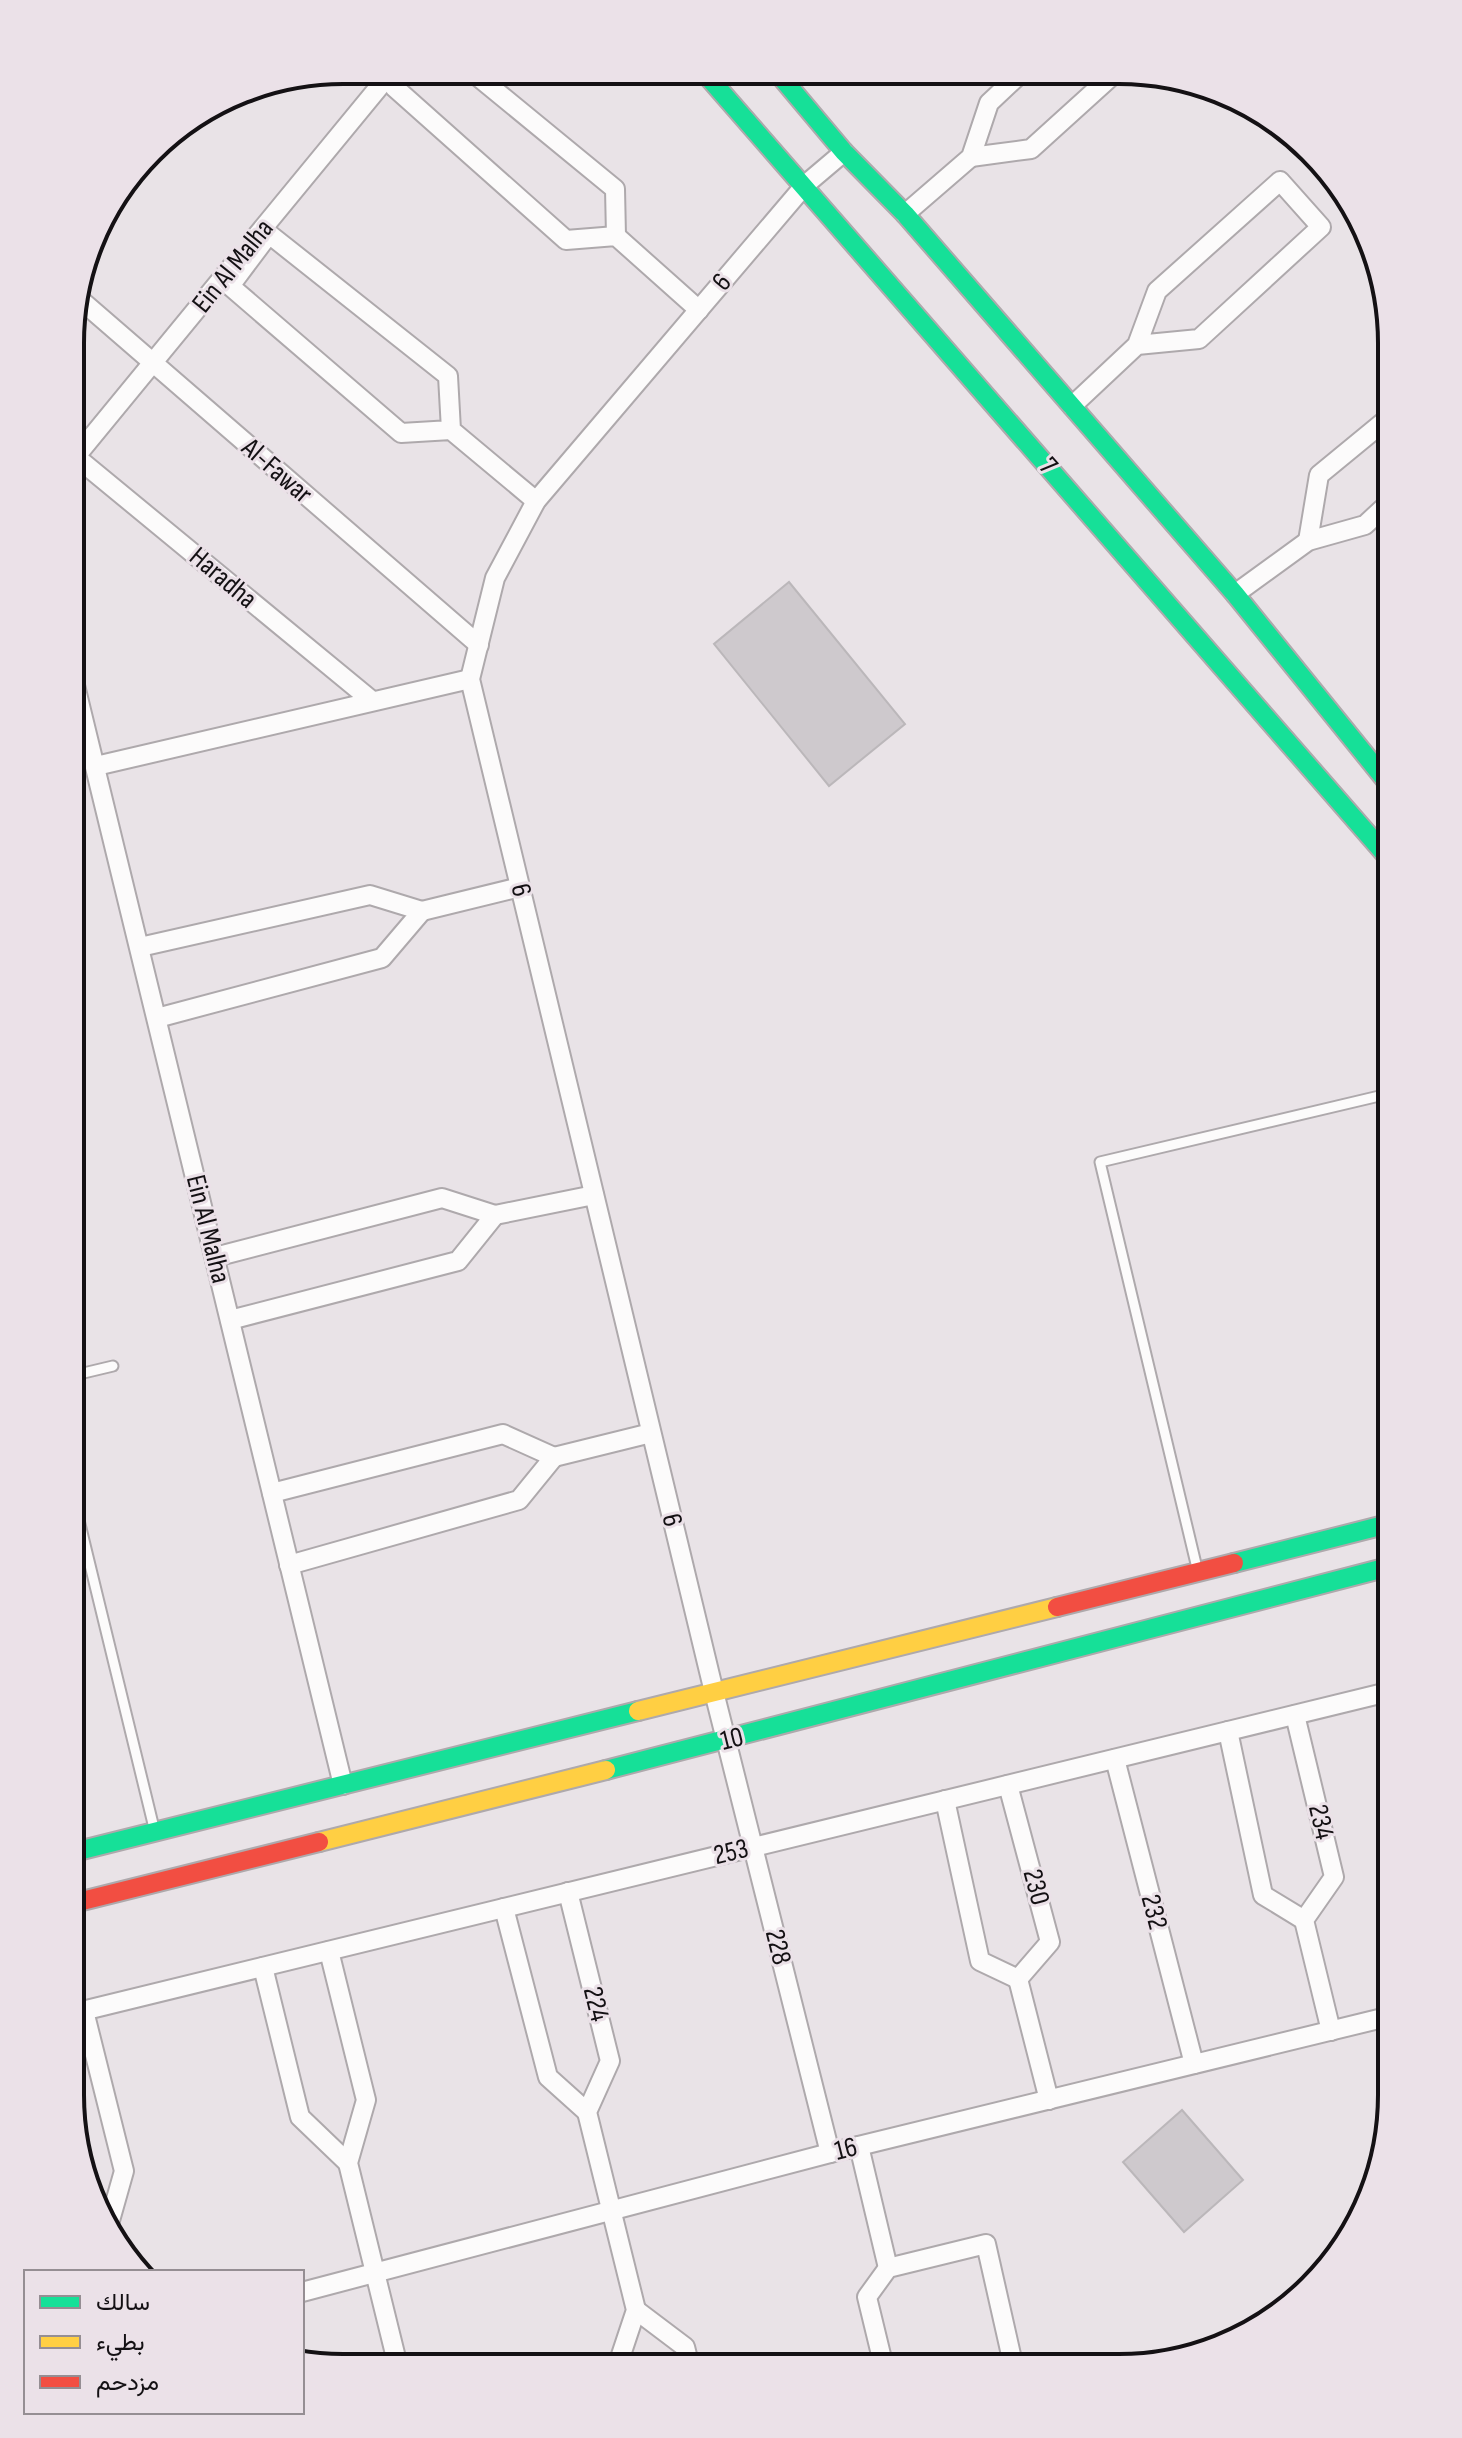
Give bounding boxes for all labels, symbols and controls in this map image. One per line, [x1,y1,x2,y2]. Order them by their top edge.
street label: Ein Al Malha [185,213,281,319]
street label: 6 [705,267,739,297]
street label: Al-Fawar [234,431,319,511]
street label: 7 [1032,451,1064,481]
street label: Haradha [183,540,263,616]
street label: 6 [504,880,538,900]
street label: Ein Al Malha [179,1171,237,1287]
street label: 6 [655,1510,689,1530]
street label: 10 [717,1720,747,1758]
street label: 234 [1301,1801,1341,1843]
street label: 253 [710,1832,752,1872]
street label: 230 [1015,1865,1057,1909]
street label: 232 [1134,1891,1174,1933]
street label: 228 [758,1926,798,1968]
street label: 224 [576,1983,616,2025]
street label: 16 [831,2130,861,2168]
legend [24,2270,304,2414]
text: سالك [96,2288,150,2317]
text: بطيء [96,2328,145,2361]
text: مزدحم [96,2368,159,2398]

